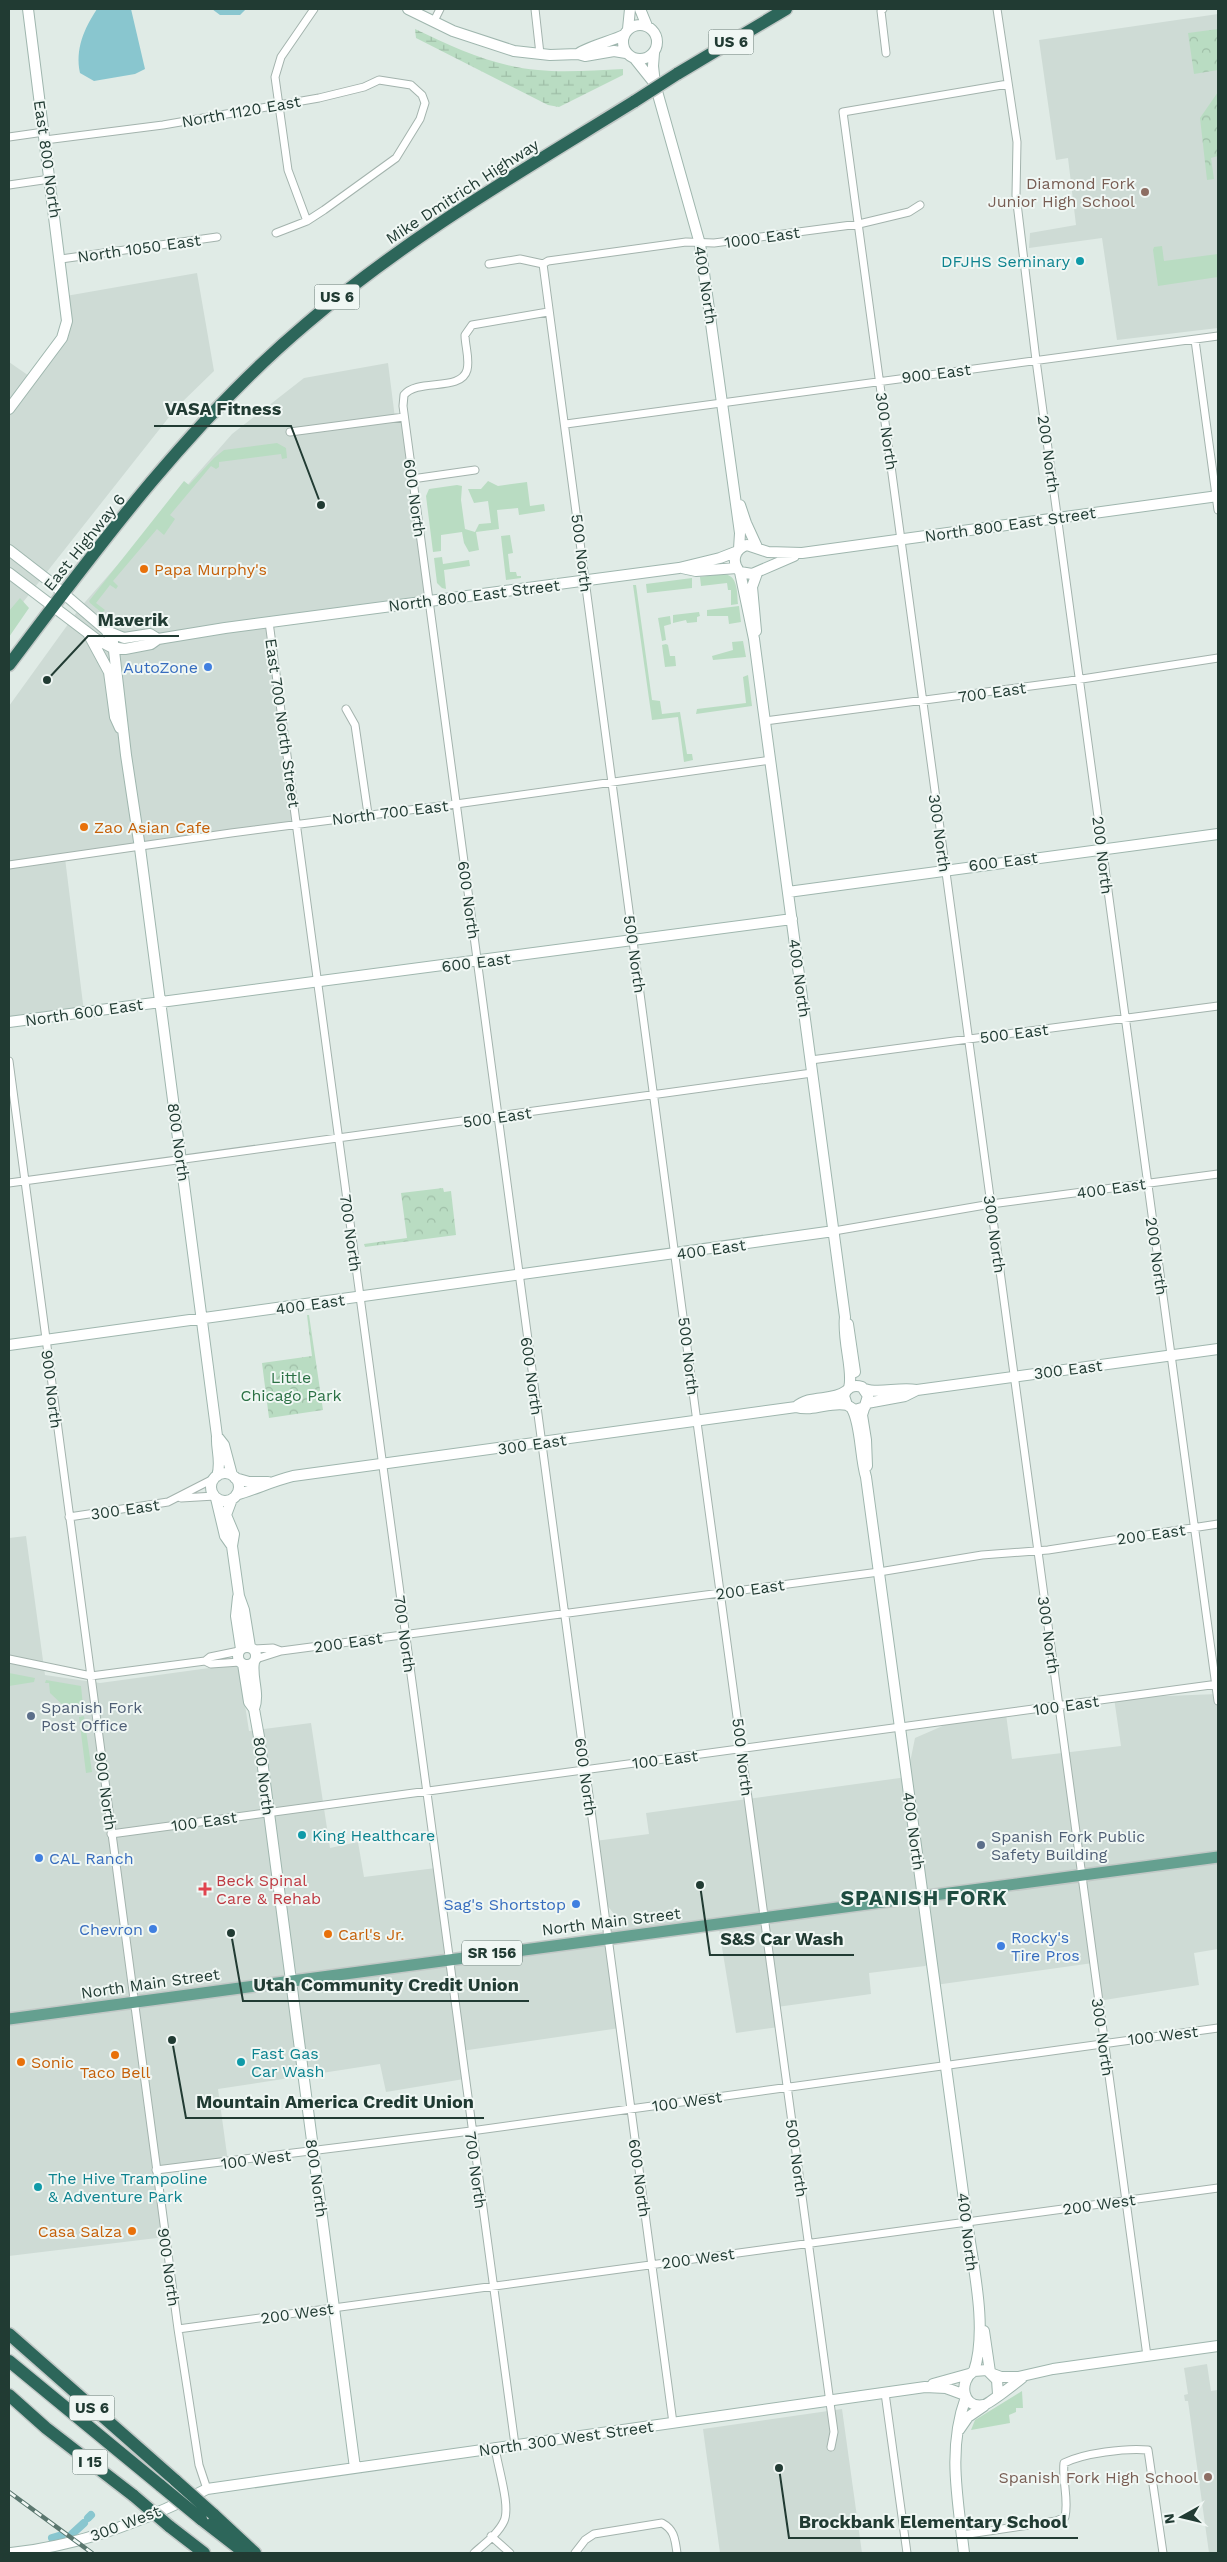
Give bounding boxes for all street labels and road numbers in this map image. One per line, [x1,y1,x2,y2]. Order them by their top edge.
road number: US 6 [708,30,754,54]
street label: North 1120 East [180,92,302,131]
street label: East 800 North [30,99,65,219]
street label: Mike Dmitrich Highway [382,134,543,248]
street label: 1000 East [723,223,801,252]
street label: North 1050 East [76,230,202,267]
street label: 400 North [690,245,721,326]
road number: US 6 [314,284,360,310]
street label: 900 East [900,360,972,387]
street label: 300 North [872,391,901,471]
street label: 200 North [1034,414,1063,494]
street label: 600 North [400,458,429,538]
street label: East Highway 6 [40,490,129,595]
street label: North 800 East Street [923,503,1097,546]
street label: 500 North [567,513,596,593]
street label: North 800 East Street [387,576,561,615]
street label: East 700 North Street [261,637,304,809]
street label: 700 East [957,678,1028,707]
street label: 300 North [925,793,954,873]
street label: North 700 East [331,796,450,829]
street label: 200 North [1088,815,1117,895]
street label: 600 East [967,848,1039,875]
street label: 600 North [454,860,483,940]
street label: 500 North [620,914,649,994]
street label: 400 North [785,938,814,1019]
street label: 600 East [440,949,512,976]
street label: North 600 East [24,995,145,1030]
street label: 500 East [979,1020,1050,1047]
street label: 800 North [164,1102,193,1183]
street label: 500 East [462,1103,533,1132]
street label: 400 East [1075,1174,1147,1203]
street label: 700 North [336,1193,365,1273]
street label: 300 North [980,1194,1009,1274]
street label: 200 North [1142,1216,1171,1296]
street label: 400 East [675,1235,747,1264]
street label: 400 East [274,1290,346,1319]
street label: 500 North [674,1316,703,1396]
street label: 600 North [517,1336,546,1416]
street label: 900 North [37,1349,66,1429]
street label: 300 East [1033,1356,1104,1383]
street label: 300 East [497,1430,568,1459]
street label: 300 East [90,1495,161,1524]
street label: 200 East [1116,1520,1187,1549]
street label: 200 East [715,1575,786,1604]
street label: 700 North [390,1594,419,1674]
street label: 300 North [1034,1595,1063,1675]
street label: 200 East [313,1628,384,1657]
street label: 100 East [1032,1691,1100,1719]
street label: 500 North [728,1717,757,1797]
street label: 800 North [249,1736,278,1816]
street label: 600 North [571,1737,600,1817]
street label: 100 East [631,1746,699,1773]
street label: 900 North [91,1751,120,1832]
street label: 400 North [899,1791,928,1872]
street label: 100 East [170,1807,238,1835]
street label: North Main Street [541,1904,682,1939]
road number: SR 156 [462,1940,522,1966]
street label: North Main Street [80,1964,221,2003]
street label: 300 North [1088,1997,1117,2077]
street label: 100 West [1127,2022,1199,2049]
street label: 100 West [651,2087,724,2116]
street label: 500 North [782,2118,811,2198]
street label: 700 North [461,2130,490,2210]
street label: 800 North [302,2138,331,2219]
street label: 600 North [625,2138,654,2218]
street label: 100 West [220,2146,292,2173]
street label: 200 West [1061,2190,1137,2219]
street label: 400 North [953,2192,982,2272]
street label: 900 North [154,2227,183,2308]
street label: 200 West [660,2244,736,2273]
street label: 200 West [259,2299,335,2328]
road number: US 6 [70,2396,114,2420]
street label: North 300 West Street [477,2417,655,2460]
road number: I 15 [72,2450,108,2474]
street label: 300 West [87,2501,163,2546]

